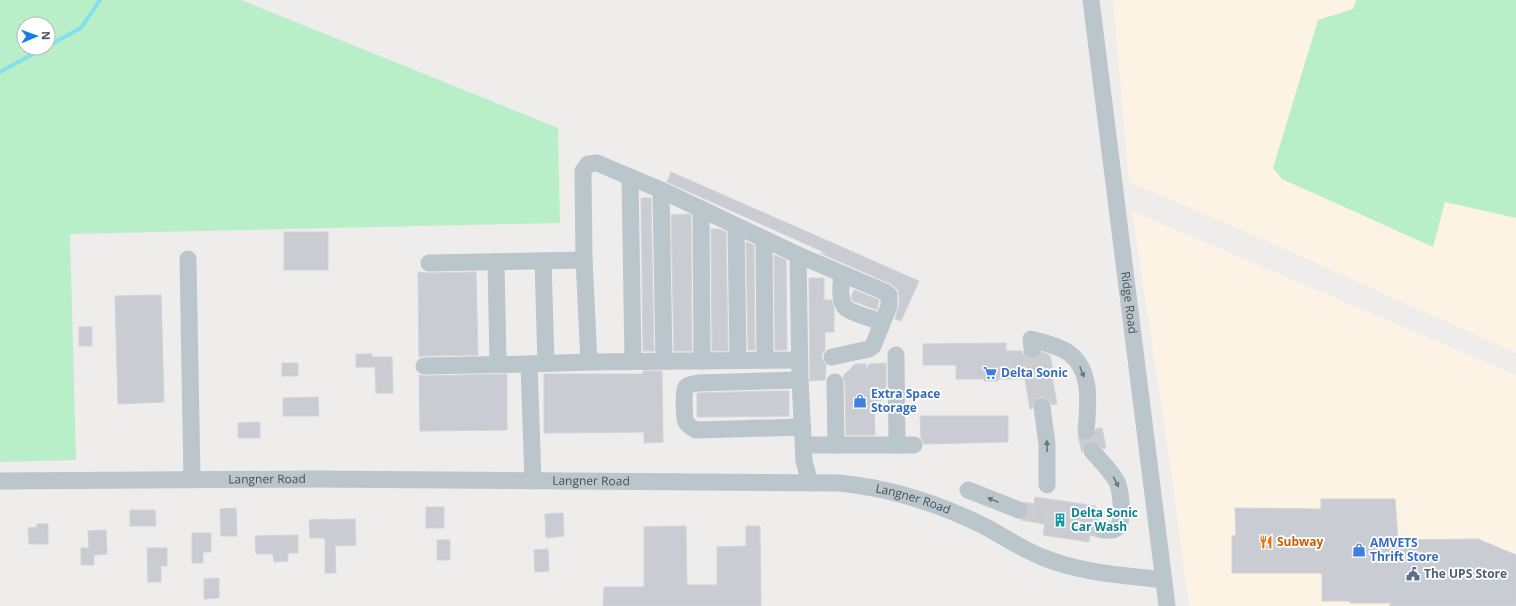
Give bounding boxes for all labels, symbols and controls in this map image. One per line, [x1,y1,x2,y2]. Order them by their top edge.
north arrow [16,16,56,56]
text: N [39,31,54,40]
street label: Ridge Road [1117,270,1142,335]
place label: Delta Sonic [1001,364,1068,381]
supermarket icon: Delta Sonic [982,365,998,381]
one-way arrow [1080,367,1086,379]
place label: Extra Space Storage [871,385,940,416]
shop icon: Extra Space Storage [852,393,868,409]
one-way arrow [1043,440,1050,452]
street label: Langner Road [228,470,306,488]
street label: Langner Road [552,472,630,489]
one-way arrow [1112,476,1119,488]
street label: Langner Road [874,479,953,518]
one-way arrow [987,496,999,502]
place label: Delta Sonic Car Wash [1071,504,1138,535]
building icon: Delta Sonic Car Wash [1052,512,1068,528]
place label: Subway [1277,533,1324,550]
restaurant icon: Subway [1258,534,1274,550]
place label: AMVETS Thrift Store [1370,534,1439,565]
shop icon: AMVETS Thrift Store [1351,542,1367,558]
place label: The UPS Store [1424,565,1507,582]
public building icon: The UPS Store [1405,566,1421,582]

